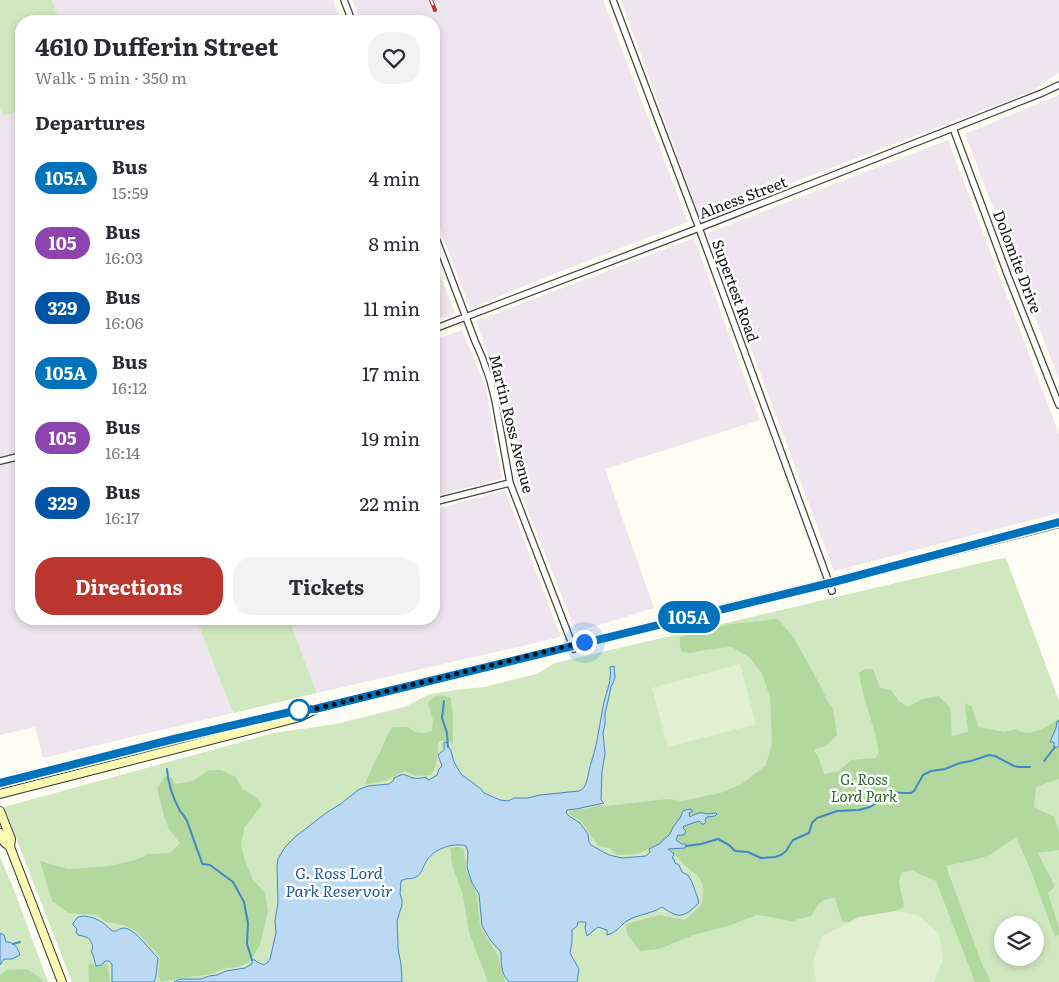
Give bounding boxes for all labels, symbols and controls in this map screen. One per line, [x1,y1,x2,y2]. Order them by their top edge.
text: 4610 Dufferin Street [35,28,278,63]
button: heart [368,32,420,84]
text: Walk · 5 min · 350 m [35,65,187,89]
text: Departures [35,108,145,136]
text: Bus [112,152,147,180]
text: 105A [45,164,87,191]
text: 4 min [368,164,420,192]
street label: Alness Street [695,169,790,224]
text: 15:59 [112,180,148,204]
street label: Dolomite Drive [988,207,1049,317]
text: Bus [105,217,140,245]
text: 105 [48,229,77,256]
text: 8 min [368,229,420,257]
street label: Supertest Road [707,236,766,345]
text: 16:03 [105,245,143,269]
text: Bus [105,282,140,310]
text: 329 [48,294,77,321]
text: 11 min [363,294,420,322]
text: 16:06 [105,310,143,334]
text: Bus [112,347,147,375]
street label: Martin Ross Avenue [484,352,541,496]
text: 105A [45,359,87,386]
text: 17 min [362,359,420,387]
text: 16:12 [112,375,147,399]
text: Bus [105,412,140,440]
text: 105 [48,424,77,451]
text: 19 min [361,424,420,452]
text: 16:14 [105,440,140,464]
text: Bus [105,477,140,505]
text: 329 [48,489,77,516]
text: 22 min [360,489,420,517]
text: 16:17 [105,505,140,529]
button: Directions [35,557,223,615]
button: Tickets [233,557,420,615]
line badge: 105A [654,601,724,633]
text: 105A [668,603,710,630]
your location [572,630,597,655]
unlabelled marker [288,699,310,721]
park label: G. Ross Lord Park [831,767,898,807]
water label: G. Ross Lord Park Reservoir [285,860,393,902]
map controls [994,916,1044,966]
button: layers [994,916,1044,966]

